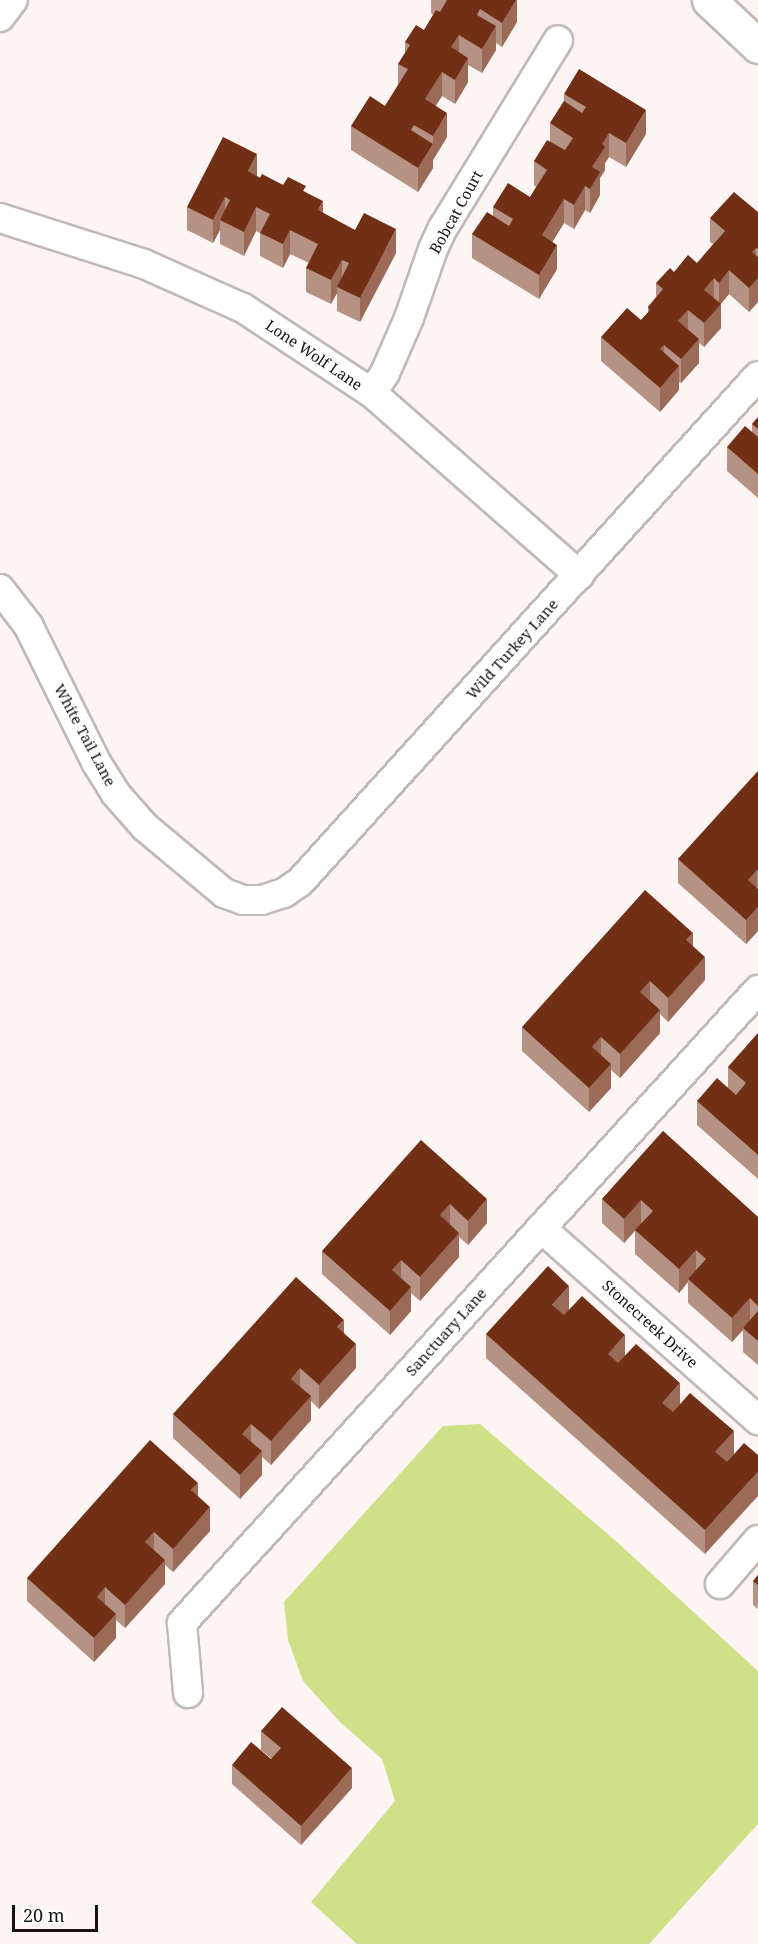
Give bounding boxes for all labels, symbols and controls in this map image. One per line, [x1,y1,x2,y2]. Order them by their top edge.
street label: Bobcat Court [426,167,486,257]
street label: Lone Wolf Lane [262,316,366,394]
street label: Wild Turkey Lane [462,595,562,703]
street label: White Tail Lane [50,681,120,789]
street label: Stonecreek Drive [598,1276,702,1372]
street label: Sanctuary Lane [402,1284,490,1380]
scale bar [15,1893,100,1931]
text: 20 m [23,1903,65,1927]

